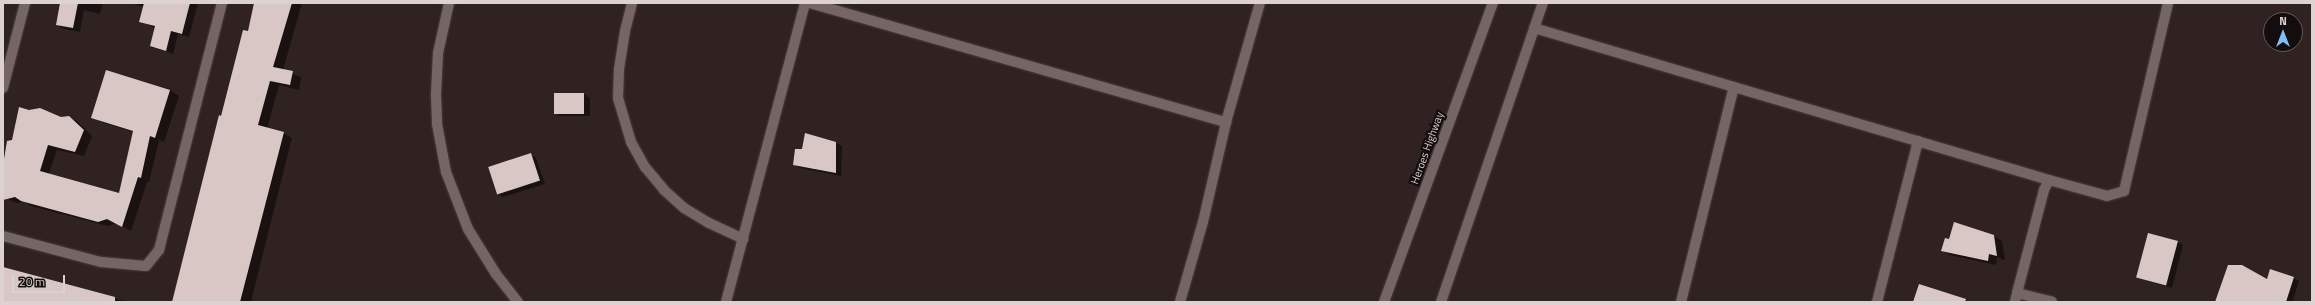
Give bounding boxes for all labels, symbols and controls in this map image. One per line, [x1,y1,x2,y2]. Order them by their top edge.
north arrow [2263,12,2303,52]
text: N [2279,13,2287,29]
street label: Heroes Highway [1408,110,1446,186]
scale bar [14,267,67,293]
text: 20 m [19,272,45,291]

